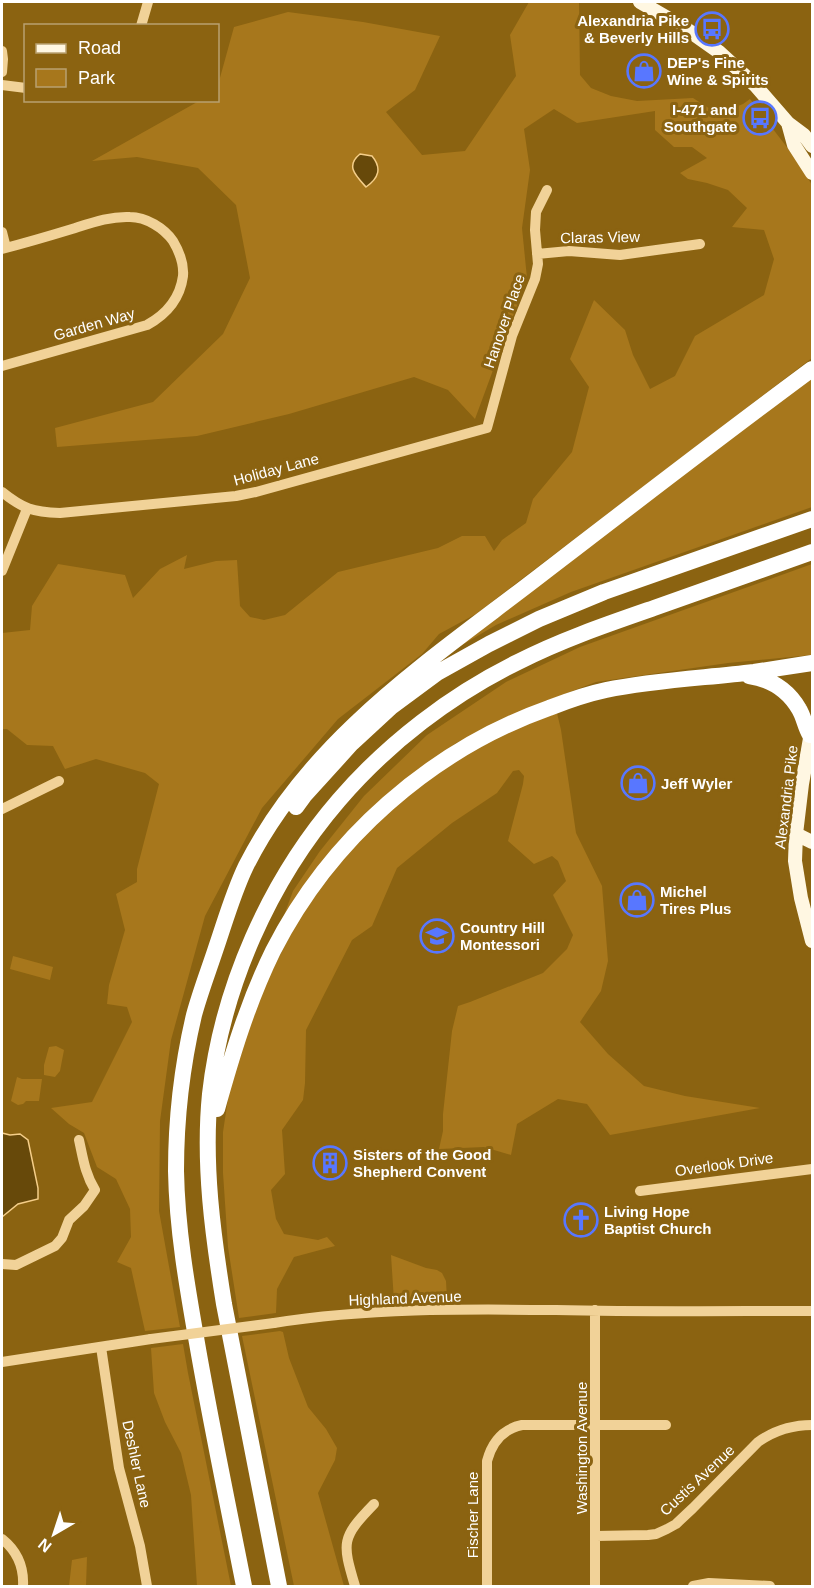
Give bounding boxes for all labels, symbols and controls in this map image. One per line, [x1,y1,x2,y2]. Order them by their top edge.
bus stop icon: Alexandria Pike & Beverly Hills [694,11,730,47]
place label: Alexandria Pike & Beverly Hills [577,12,689,46]
legend [24,24,219,102]
text: Road [78,38,121,58]
shop icon: DEP's Fine Wine & Spirits [626,53,662,89]
place label: DEP's Fine Wine & Spirits [667,54,769,88]
text: Park [78,68,116,88]
bus stop icon: I-471 and Southgate [742,100,778,136]
place label: I-471 and Southgate [664,101,737,135]
street label: Claras View [560,228,640,246]
street label: Hanover Place [480,272,528,370]
street label: Garden Way [51,304,137,344]
street label: Holiday Lane [232,449,320,489]
street label: Alexandria Pike [771,744,801,850]
shop icon: Jeff Wyler [620,765,656,801]
place label: Jeff Wyler [661,775,733,792]
shop icon: Michel Tires Plus [619,882,655,918]
place label: Michel Tires Plus [660,883,731,917]
school or university icon: Country Hill Montessori [419,918,455,954]
place label: Country Hill Montessori [460,919,545,953]
building icon: Sisters of the Good Shepherd Convent [312,1145,348,1181]
place label: Sisters of the Good Shepherd Convent [353,1146,491,1180]
street label: Overlook Drive [674,1149,774,1179]
church icon: Living Hope Baptist Church [563,1202,599,1238]
place label: Living Hope Baptist Church [604,1203,712,1237]
street label: Highland Avenue [348,1288,462,1308]
street label: Washington Avenue [573,1382,590,1514]
street label: Deshler Lane [119,1419,155,1509]
street label: Custis Avenue [656,1441,738,1519]
street label: Fischer Lane [464,1472,481,1558]
north arrow [24,1504,84,1564]
text: N [35,1535,55,1556]

